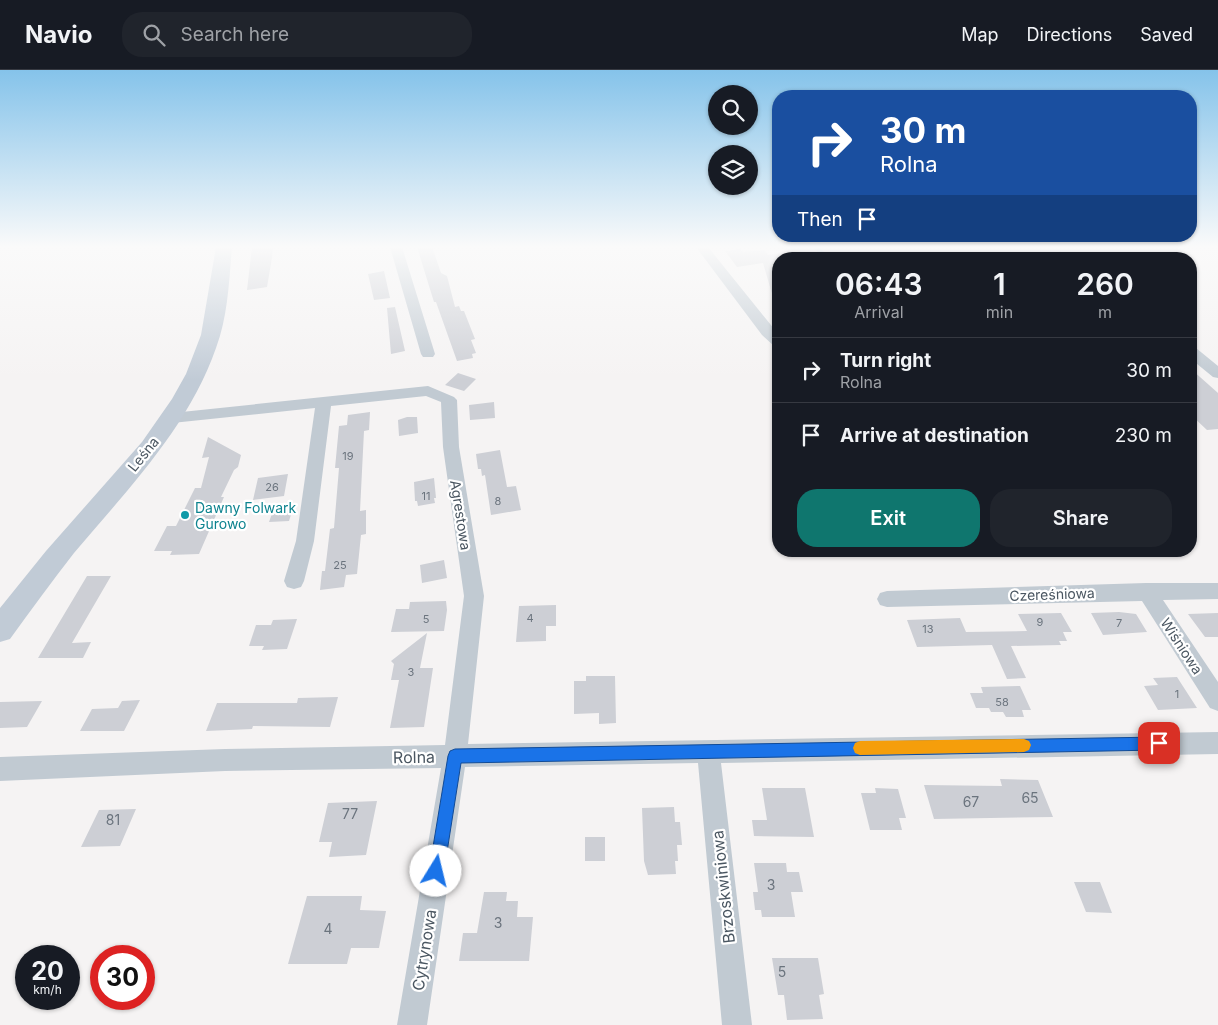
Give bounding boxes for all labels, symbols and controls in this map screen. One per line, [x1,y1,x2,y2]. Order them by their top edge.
search box [122,12,472,57]
text: Navio [25,20,92,49]
icon: search [140,21,168,49]
text: Search here [180,23,289,46]
text: Map [961,24,999,45]
text: Directions [1027,24,1112,45]
text: Saved [1140,24,1193,45]
map controls [708,85,758,195]
button: search [708,85,758,135]
text: 30 m [880,109,966,151]
icon: right [797,110,862,175]
button: layers [708,145,758,195]
text: Rolna [880,151,938,177]
icon: arrive [853,205,881,233]
text: Then [797,208,843,231]
text: 06:43 [835,266,923,302]
text: 1 [993,266,1006,302]
text: 260 [1076,266,1134,302]
text: Arrival [854,302,904,322]
text: min [986,302,1013,322]
text: m [1098,302,1112,322]
text: Turn right [840,349,931,372]
icon: right [797,356,825,384]
text: 30 m [1126,359,1172,382]
text: Rolna [840,372,882,392]
icon: arrive [797,421,825,449]
text: Arrive at destination [840,424,1029,447]
text: 230 m [1115,424,1172,447]
street label: Leśna [124,433,162,475]
house number: 19 [342,449,354,463]
street label: Agrestowa [447,479,475,551]
house number: 26 [265,480,279,494]
house number: 11 [422,489,430,503]
button: Exit [797,489,980,547]
button: Share [990,489,1172,547]
house number: 8 [495,494,502,508]
place label: Dawny Folwark Gurowo [195,499,297,532]
marker: Dawny Folwark Gurowo [179,509,191,521]
house number: 25 [333,558,347,572]
street label: Czereśniowa [1009,584,1095,604]
house number: 4 [526,611,534,625]
house number: 5 [423,612,430,626]
house number: 9 [1037,615,1044,629]
street label: Wiśniowa [1158,615,1206,677]
house number: 7 [1116,616,1122,630]
house number: 13 [922,622,934,636]
house number: 3 [408,665,415,679]
house number: 1 [1175,687,1179,701]
house number: 58 [995,695,1009,709]
pin [1138,722,1180,764]
icon: arrive [1145,729,1173,757]
street label: Rolna [393,747,435,767]
house number: 65 [1021,789,1039,806]
house number: 67 [963,793,979,810]
house number: 77 [342,805,358,822]
house number: 81 [106,811,120,828]
street label: Brzoskwiniowa [707,829,739,945]
position arrow [409,844,461,896]
house number: 3 [767,876,775,893]
street label: Cytrynowa [408,908,440,992]
house number: 3 [494,914,502,931]
house number: 4 [323,920,333,937]
speed limit sign: 30 [90,945,155,1010]
text: 20 [31,956,64,986]
house number: 5 [778,963,786,980]
text: km/h [33,982,62,997]

